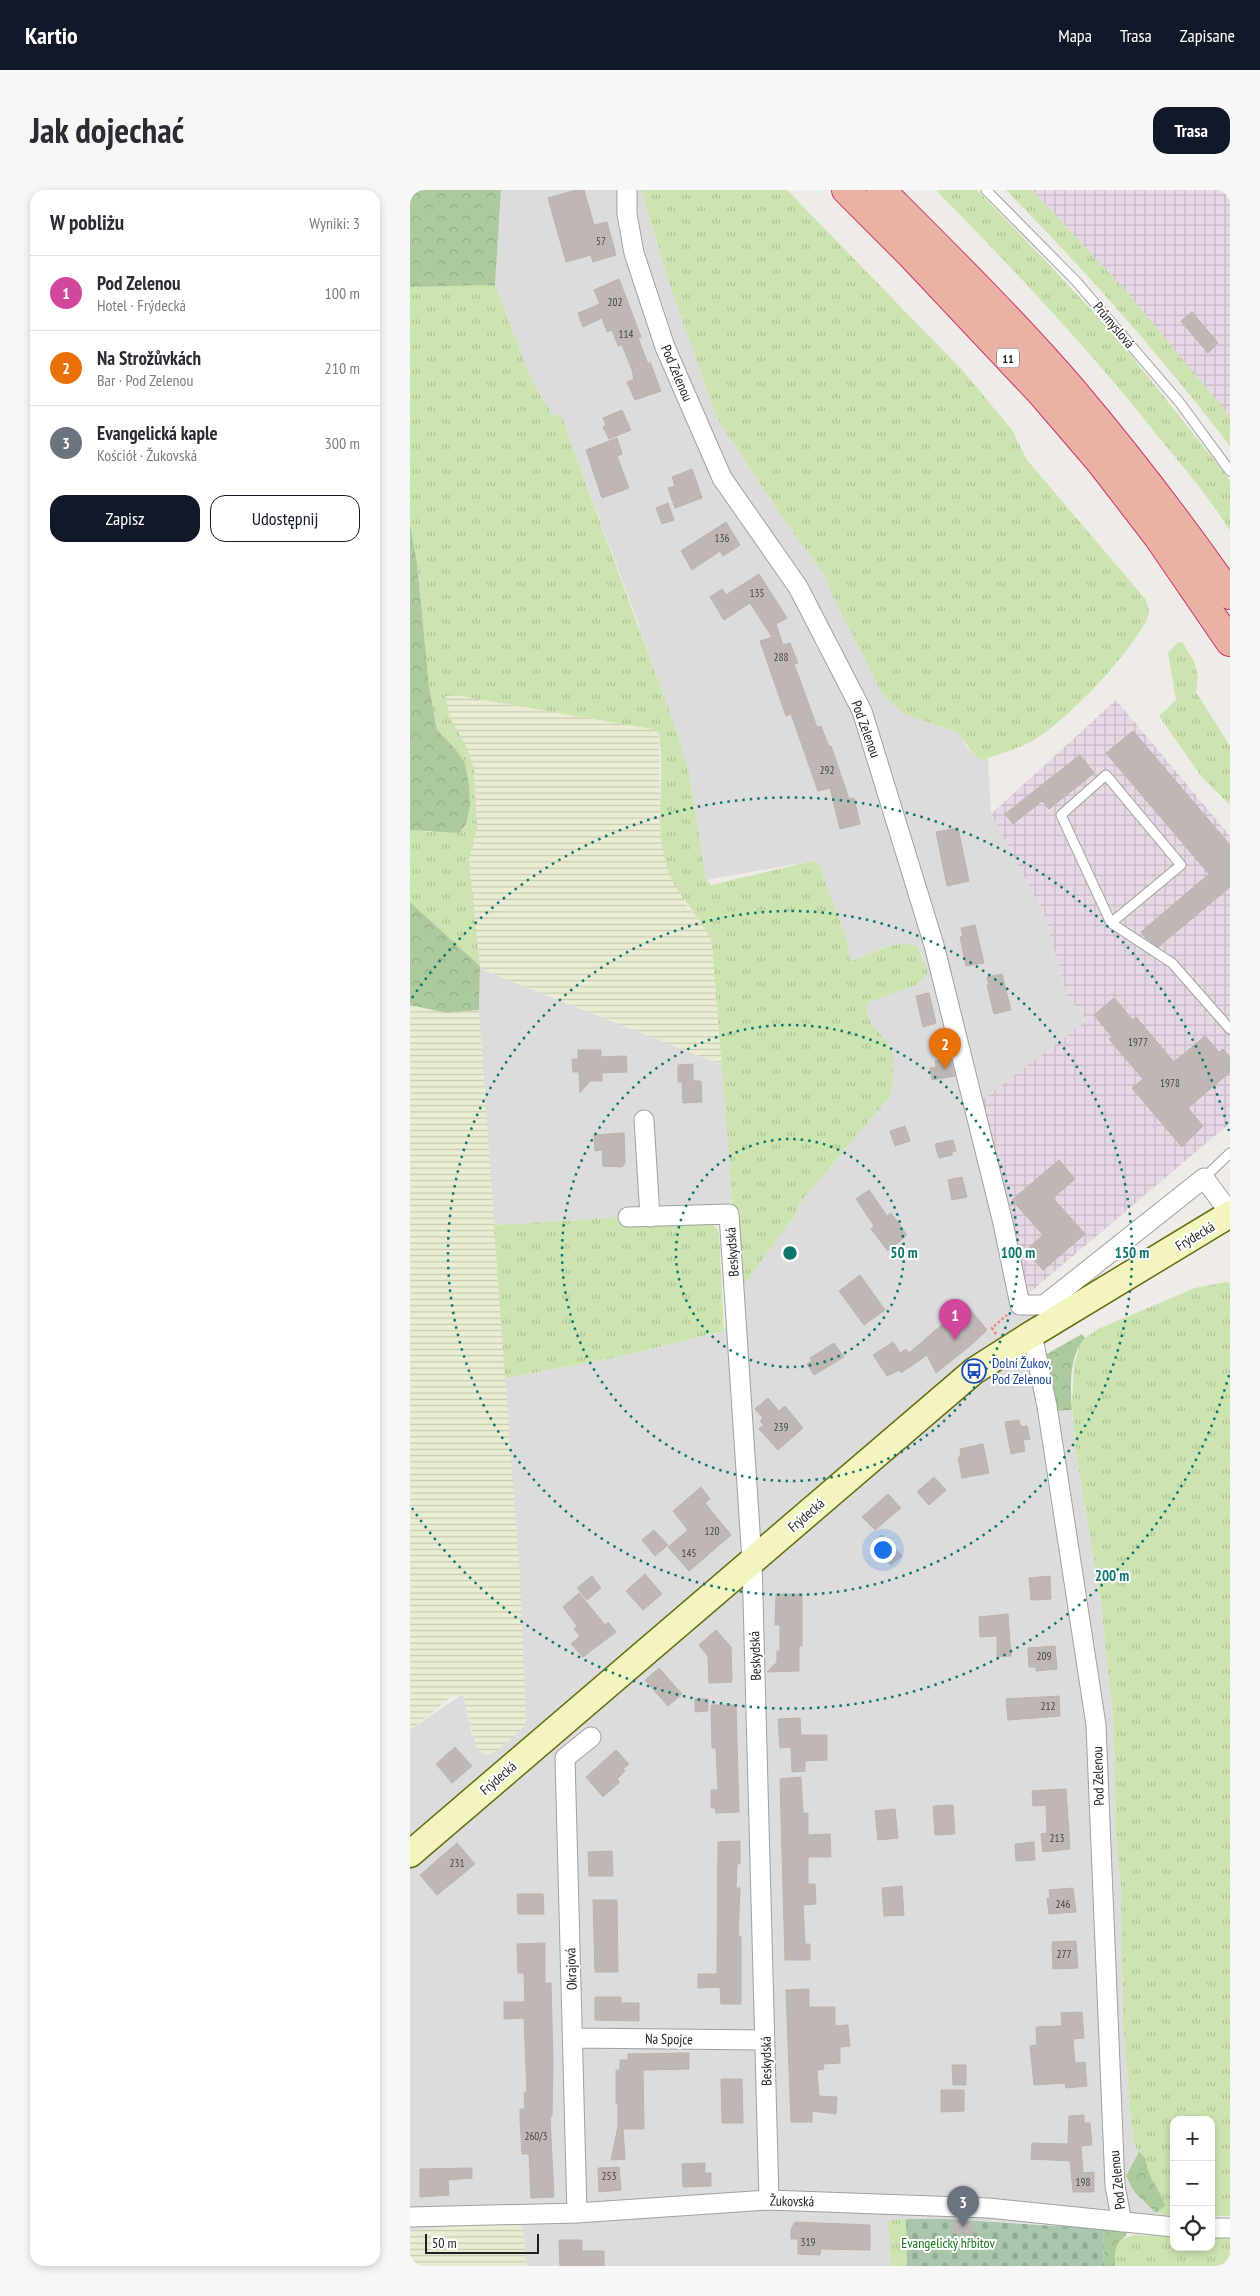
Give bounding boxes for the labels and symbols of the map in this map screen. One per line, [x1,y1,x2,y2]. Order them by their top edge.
house number: 57 [596,234,606,248]
house number: 202 [608,295,622,309]
street label: Průmyslová [1089,298,1139,352]
house number: 114 [619,327,633,341]
street label: Pod Zelenou [657,342,697,404]
road number: 11 [997,348,1019,368]
house number: 136 [715,531,729,545]
house number: 135 [750,586,764,600]
house number: 288 [774,650,788,664]
street label: Pod Zelenou [847,698,885,760]
house number: 292 [820,763,834,777]
pin: 2 [929,1028,961,1069]
house number: 1977 [1128,1035,1148,1049]
house number: 1978 [1160,1076,1180,1090]
street label: Frýdecká [1172,1217,1218,1255]
street label: Beskydská [721,1227,743,1277]
text: 50 m [890,1243,918,1262]
text: 100 m [1001,1243,1035,1262]
text: 150 m [1115,1243,1149,1262]
centre of rings [781,1244,799,1262]
pin: 1 [939,1299,971,1340]
place label: Dolní Žukov, Pod Zelenou [992,1354,1051,1388]
bus stop icon: Dolní Žukov, Pod Zelenou [961,1358,987,1384]
house number: 239 [774,1420,788,1434]
street label: Frýdecká [784,1494,828,1536]
house number: 120 [705,1524,719,1538]
your location [870,1537,896,1563]
house number: 145 [682,1546,696,1560]
text: 200 m [1095,1566,1129,1585]
street label: Beskydská [745,1631,765,1681]
house number: 209 [1037,1649,1051,1663]
house number: 212 [1041,1699,1055,1713]
street label: Pod Zelenou [1088,1746,1108,1806]
street label: Frýdecká [476,1757,520,1799]
house number: 213 [1050,1831,1064,1845]
house number: 231 [450,1856,464,1870]
house number: 246 [1056,1897,1070,1911]
street label: Okrajová [561,1947,581,1991]
house number: 277 [1057,1947,1071,1961]
street label: Na Spojce [645,2030,693,2048]
street label: Beskydská [757,2036,775,2086]
house number: 260/3 [524,2129,548,2143]
street label: Pod Zelenou [1105,2149,1129,2211]
house number: 253 [602,2169,616,2183]
house number: 198 [1076,2175,1090,2189]
pin: 3 [947,2186,979,2227]
street label: Žukovská [770,2192,814,2210]
scale bar [425,2231,539,2254]
park label: Evangelický hřbitov [901,2234,995,2252]
house number: 319 [801,2235,815,2249]

